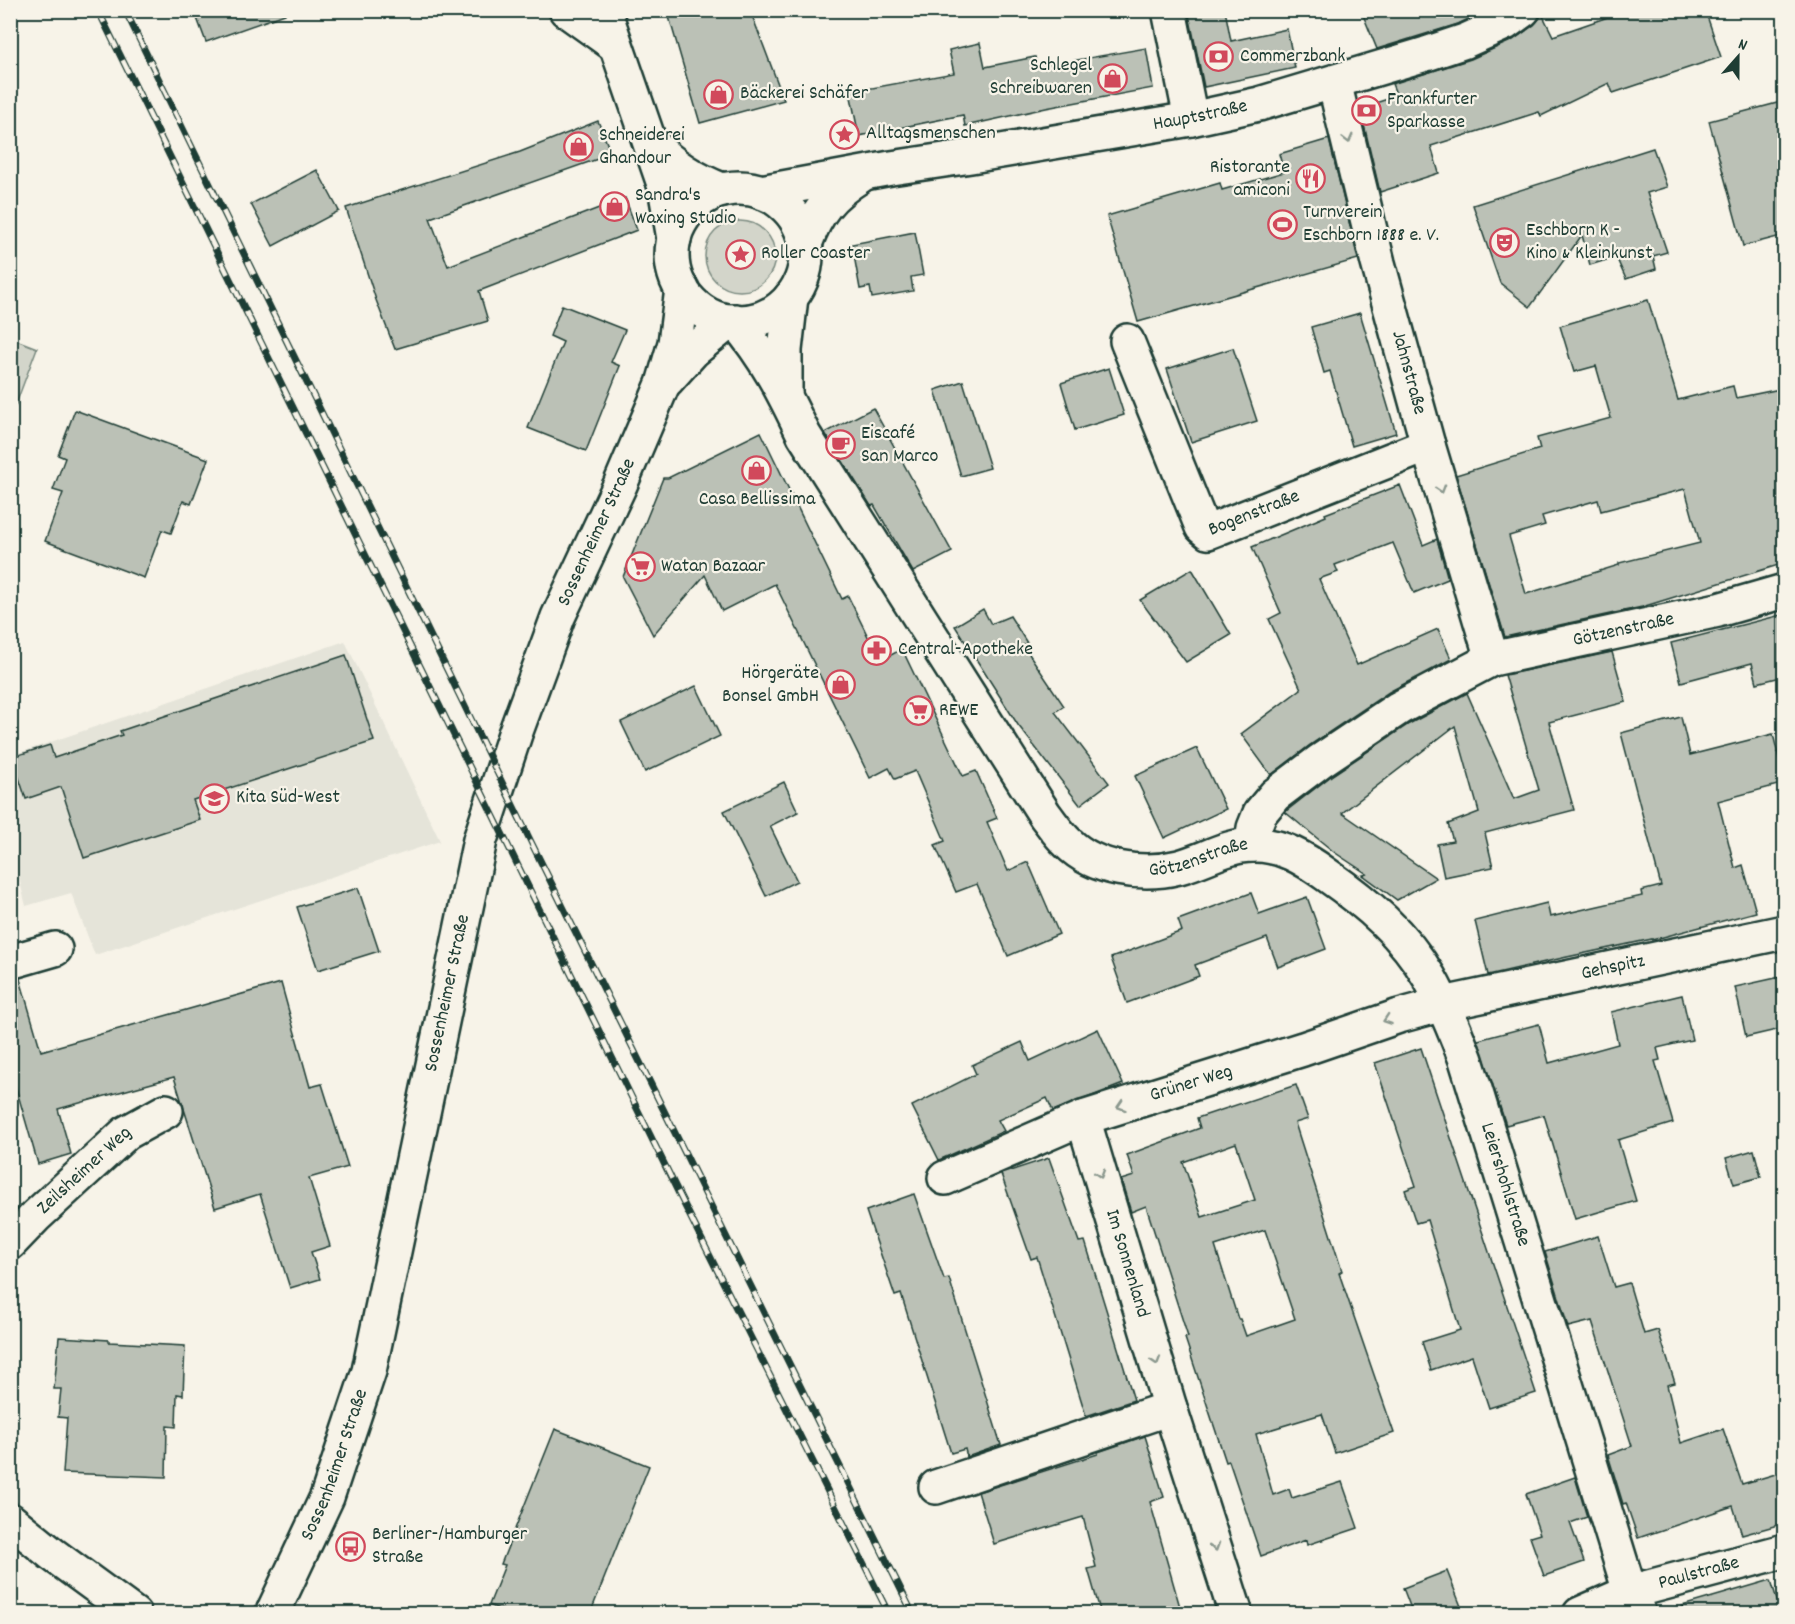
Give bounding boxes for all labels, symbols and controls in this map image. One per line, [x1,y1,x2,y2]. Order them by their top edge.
north arrow [1708,27,1768,87]
text: N [1735,33,1750,58]
bank icon: Commerzbank [1203,41,1235,73]
place label: Commerzbank [1240,43,1346,71]
place label: Schlegel Schreibwaren [990,52,1092,103]
shop icon: Schlegel Schreibwaren [1097,62,1129,94]
shop icon: Bäckerei Schäfer [703,78,735,110]
place label: Bäckerei Schäfer [740,80,869,108]
place label: Frankfurter Sparkasse [1387,86,1477,137]
street label: Hauptstraße [1151,93,1251,139]
bank icon: Frankfurter Sparkasse [1350,95,1382,127]
place icon: Alltagsmenschen [829,118,861,150]
place label: Alltagsmenschen [866,120,996,148]
place label: Schneiderei Ghandour [599,122,685,173]
shop icon: Schneiderei Ghandour [562,131,594,163]
one-way arrow [1340,134,1353,144]
place label: Ristorante amiconi [1210,154,1290,205]
restaurant icon: Ristorante amiconi [1295,163,1327,195]
place label: Sandra's Waxing Studio [635,182,736,233]
shop icon: Sandra's Waxing Studio [598,191,630,223]
place label: Turnverein Eschborn 1888 e. V. [1303,199,1439,250]
sports icon: Turnverein Eschborn 1888 e. V. [1266,208,1298,240]
place label: Eschborn K - Kino & Kleinkunst [1526,217,1653,268]
theatre icon: Eschborn K - Kino & Kleinkunst [1489,226,1521,258]
place icon: Roller Coaster [724,238,756,270]
place label: Roller Coaster [761,240,871,268]
street label: Jahnstraße [1383,327,1433,418]
place label: Eiscafé San Marco [861,420,939,471]
cafe icon: Eiscafé San Marco [824,429,856,461]
street label: Sossenheimer Straße [551,454,644,611]
shop icon: Casa Bellissima [741,454,773,486]
street label: Bogenstraße [1204,483,1304,544]
one-way arrow [1434,484,1446,494]
place label: Casa Bellissima [699,486,816,514]
supermarket icon: Watan Bazaar [624,551,656,583]
place label: Watan Bazaar [661,553,766,581]
street label: Götzenstraße [1570,606,1677,655]
pharmacy icon: Central-Apotheke [861,634,893,666]
place label: Central-Apotheke [898,636,1033,664]
place label: Hörgeräte Bonsel GmbH [722,660,819,711]
shop icon: Hörgeräte Bonsel GmbH [824,669,856,701]
supermarket icon: REWE [902,695,934,727]
place label: REWE [939,697,978,725]
school or university icon: Kita Süd-West [199,782,231,814]
place label: Kita Süd-West [236,784,340,812]
street label: Götzenstraße [1148,831,1250,885]
street label: Sossenheimer Straße [418,912,478,1075]
street label: Gehspitz [1579,948,1648,988]
one-way arrow [1382,1013,1393,1026]
street label: Grüner Weg [1146,1058,1236,1110]
one-way arrow [1116,1099,1127,1111]
street label: Leiershohlstraße [1472,1119,1537,1250]
street label: Zeilsheimer Weg [31,1120,138,1222]
one-way arrow [1093,1168,1105,1179]
street label: Im Sonnenland [1097,1206,1156,1321]
one-way arrow [1149,1355,1161,1366]
street label: Sossenheimer Straße [294,1385,376,1546]
place label: Berliner-/Hamburger Straße [372,1521,528,1572]
bus stop icon: Berliner-/Hamburger Straße [335,1530,367,1562]
one-way arrow [1208,1541,1220,1552]
street label: Paulstraße [1655,1549,1743,1598]

